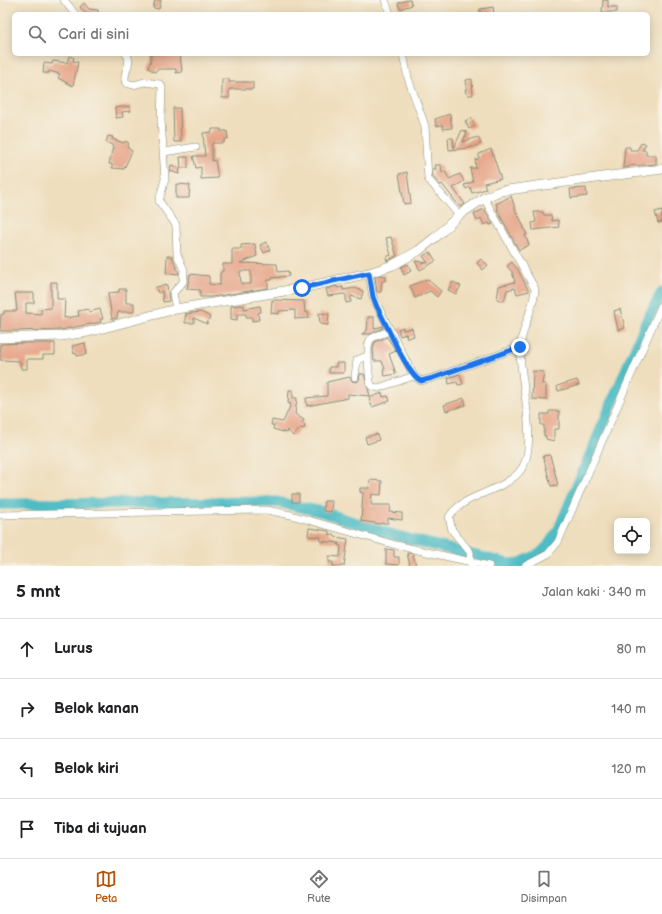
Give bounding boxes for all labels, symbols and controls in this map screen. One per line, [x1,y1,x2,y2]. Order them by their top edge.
search box [12,12,650,56]
icon: search [26,23,48,45]
text: Cari di sini [58,25,129,44]
route start [293,279,311,297]
route end [511,338,529,356]
map controls [614,518,650,554]
button: locate [614,518,650,554]
text: 5 mnt [16,582,60,602]
text: Jalan kaki · 340 m [542,584,646,600]
icon: ahead [16,638,38,660]
text: Lurus [54,639,93,658]
text: 80 m [617,641,646,657]
icon: right [16,698,38,720]
text: Belok kanan [54,699,139,718]
text: 140 m [611,701,646,717]
icon: left [16,758,38,780]
text: Belok kiri [54,759,119,778]
text: 120 m [611,761,646,777]
icon: arrive [16,818,38,840]
text: Tiba di tujuan [54,819,147,838]
tab: Peta [95,868,117,905]
tab: Rute [307,868,331,905]
tab: Disimpan [521,868,567,905]

